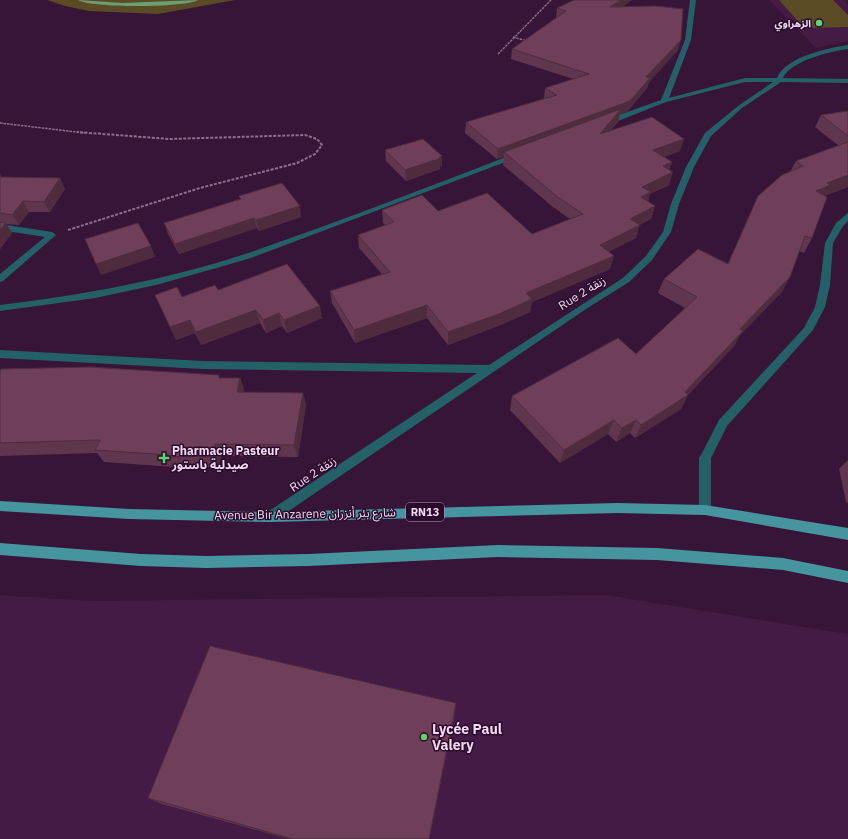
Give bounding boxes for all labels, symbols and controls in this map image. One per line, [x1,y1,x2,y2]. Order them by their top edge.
place label: الزهراوي [775,17,811,32]
marker: الزهراوي [814,18,824,28]
street label: Rue 2 زنقة [555,272,608,313]
place label: Pharmacie Pasteur صيدلية باستور [171,443,279,472]
marker: Pharmacie Pasteur صيدلية باستور [159,453,169,463]
street label: Rue 2 زنقة [287,453,339,495]
road number: RN13 [406,503,444,521]
street label: Avenue Bir Anzarene شارع بئر أنزران [214,504,396,525]
place label: Lycée Paul Valery [432,720,502,754]
marker: Lycée Paul Valery [419,732,429,742]

